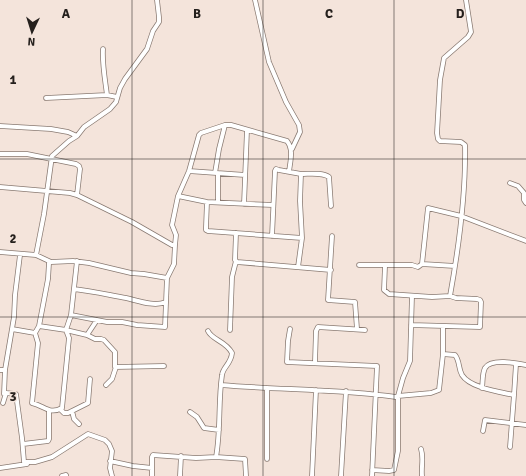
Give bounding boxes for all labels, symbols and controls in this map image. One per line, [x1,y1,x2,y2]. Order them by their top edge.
text: A [62,6,71,22]
text: B [193,6,201,22]
text: C [325,6,333,22]
text: D [456,6,465,22]
north arrow [12,12,52,52]
text: N [27,35,36,48]
text: 1 [9,72,17,88]
text: 2 [9,231,17,247]
text: 3 [9,389,17,405]

